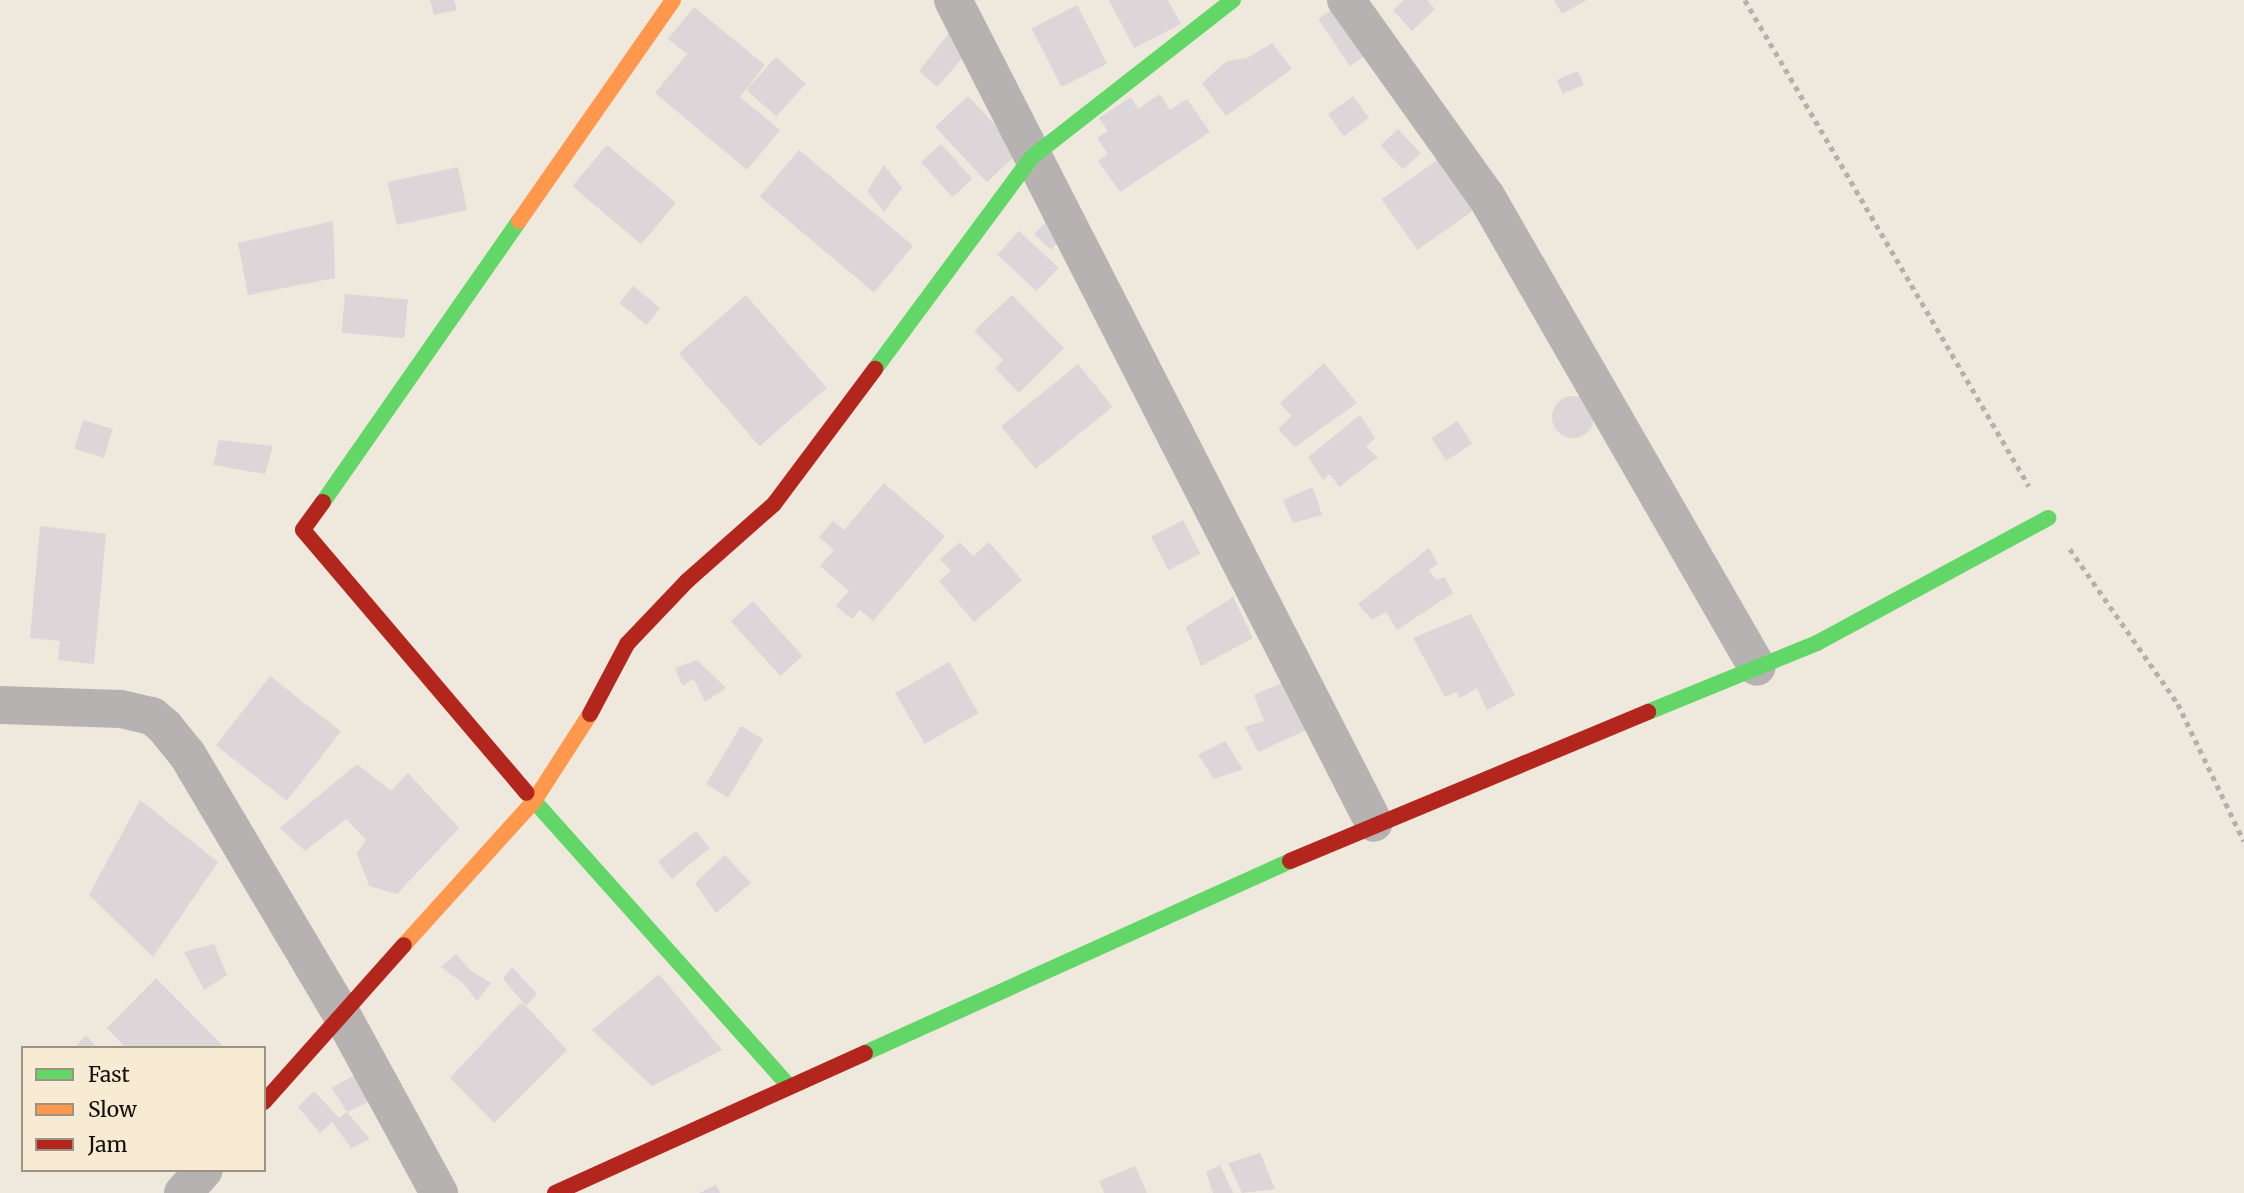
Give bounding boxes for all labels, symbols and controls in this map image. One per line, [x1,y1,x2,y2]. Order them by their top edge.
legend [21,1046,266,1172]
text: Fast [88,1061,130,1088]
text: Slow [88,1096,137,1123]
text: Jam [88,1131,127,1158]

